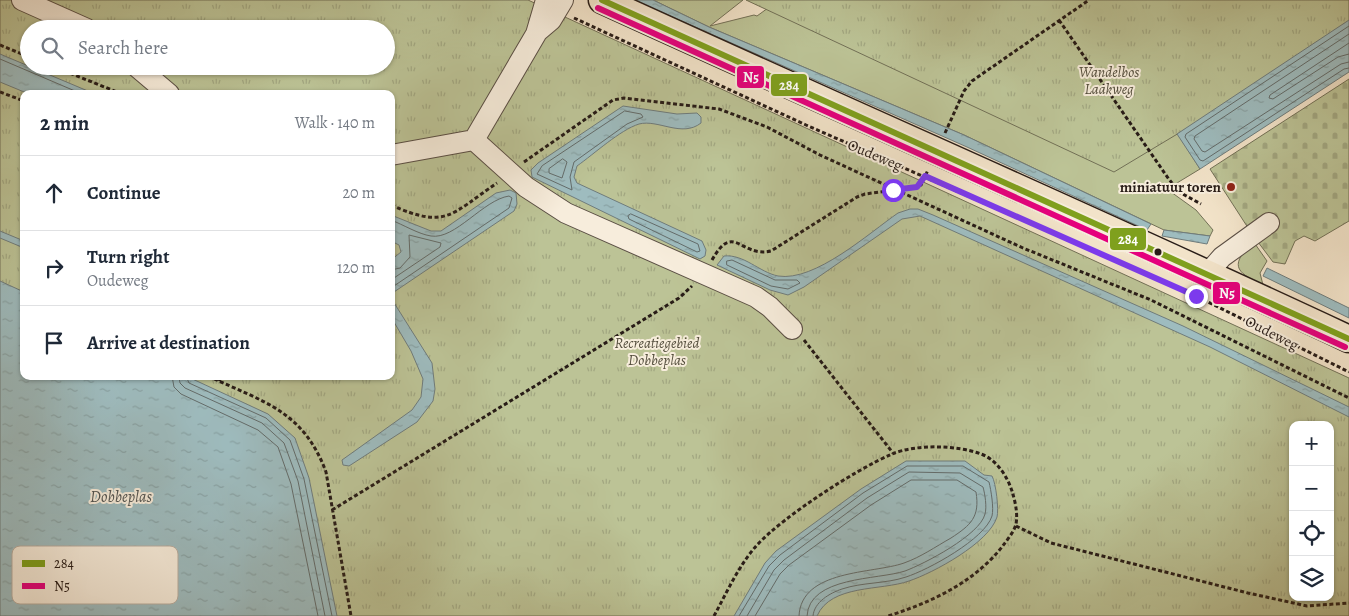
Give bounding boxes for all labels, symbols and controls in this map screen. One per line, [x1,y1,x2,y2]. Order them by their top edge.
search box [20,20,395,75]
icon: search [38,34,66,62]
text: Search here [78,35,168,61]
park label: Wandelbos Laakweg [1079,62,1139,99]
line badge: N5 [736,65,765,89]
text: N5 [743,68,759,87]
line badge: 284 [770,73,808,97]
text: 284 [779,76,799,95]
text: 2 min [40,109,89,137]
text: Walk · 140 m [295,112,375,134]
street label: Oudeweg [845,135,906,176]
place label: miniatuur toren [1120,177,1222,197]
icon: ahead [40,179,68,207]
route start [882,179,905,202]
text: Continue [87,180,161,206]
marker: miniatuur toren [1225,181,1237,193]
text: 20 m [342,182,375,204]
line badge: 284 [1109,227,1147,251]
text: 284 [1118,230,1138,249]
text: Turn right [87,244,169,270]
unlabelled marker [1153,247,1163,257]
icon: right [40,254,68,282]
text: 120 m [337,257,375,279]
text: Oudeweg [87,270,149,292]
line badge: N5 [1212,281,1241,305]
text: N5 [1219,284,1235,303]
route end [1185,285,1208,308]
street label: Oudeweg [1242,311,1303,355]
icon: arrive [40,329,68,357]
text: Arrive at destination [87,330,250,356]
park label: Recreatiegebied Dobbeplas [615,333,699,370]
map controls [1289,421,1334,601]
button: + [1289,421,1334,466]
button: − [1289,466,1334,511]
water label: Dobbeplas [90,486,152,508]
button: locate [1289,511,1334,556]
legend [12,546,178,604]
text: 284 [54,554,74,573]
button: layers [1289,556,1334,601]
text: N5 [54,577,70,596]

